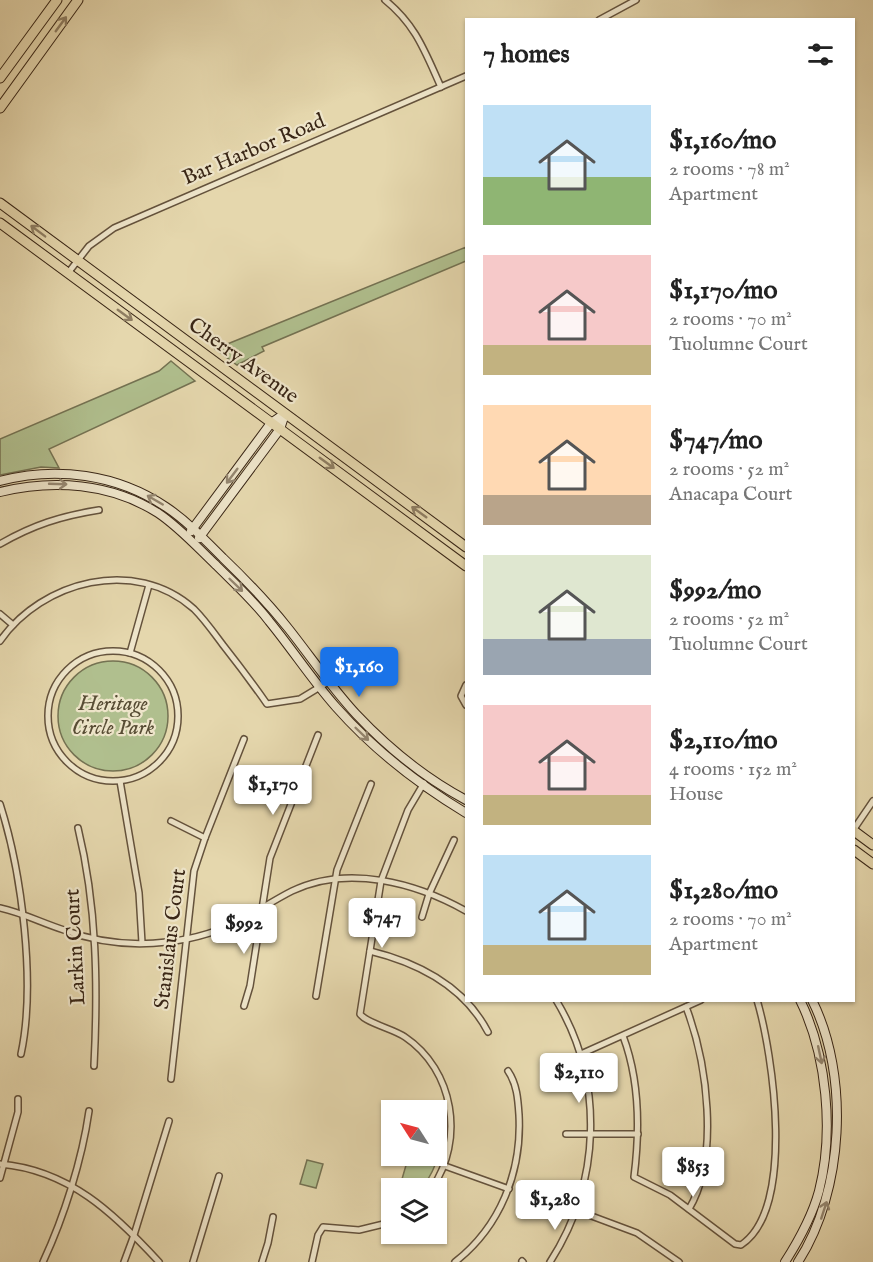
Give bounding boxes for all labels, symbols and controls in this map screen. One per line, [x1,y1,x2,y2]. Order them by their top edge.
one-way arrow [54,17,67,33]
text: 7 homes [483,38,570,71]
icon: filters [804,38,837,71]
street label: Bar Harbor Road [179,108,330,192]
text: $1,160/mo [669,124,776,157]
icon: home [531,129,603,201]
text: 2 rooms · 78 m² [669,157,790,182]
text: Apartment [669,182,758,207]
one-way arrow [30,225,46,237]
text: $1,170/mo [669,274,777,307]
icon: home [531,279,603,351]
text: 2 rooms · 70 m² [669,307,792,332]
one-way arrow [116,308,132,321]
street label: Cherry Avenue [182,312,304,410]
text: Tuolumne Court [669,332,808,357]
text: $747/mo [669,424,762,457]
icon: home [531,429,603,501]
one-way arrow [319,457,335,470]
text: 2 rooms · 52 m² [669,457,789,482]
one-way arrow [226,467,238,483]
one-way arrow [47,478,67,490]
text: Anacapa Court [669,482,792,507]
one-way arrow [147,494,164,506]
one-way arrow [412,506,428,518]
text: $992/mo [669,574,761,607]
one-way arrow [229,578,244,592]
icon: home [531,579,603,651]
text: 2 rooms · 52 m² [669,607,789,632]
text: Tuolumne Court [669,632,808,657]
pin: $1,160 [310,647,408,698]
text: $1,160 [334,654,384,679]
park label: Heritage Circle Park [72,691,155,742]
text: $2,110/mo [669,724,777,757]
one-way arrow [354,727,369,741]
icon: home [531,729,603,801]
text: 4 rooms · 152 m² [669,757,797,782]
pin: $1,170 [224,765,322,816]
text: $1,170 [248,772,298,797]
text: House [669,782,723,807]
street label: Stanislaus Court [149,867,193,1011]
text: $1,280/mo [669,874,778,907]
icon: home [531,879,603,951]
street label: Larkin Court [59,888,93,1006]
pin: $747 [346,898,418,949]
pin: $992 [208,904,280,955]
text: $747 [363,905,401,930]
text: 2 rooms · 70 m² [669,907,792,932]
text: $992 [225,911,263,936]
text: Apartment [669,932,758,957]
one-way arrow [815,1045,826,1065]
pin: $2,110 [530,1053,628,1104]
text: $2,110 [554,1060,604,1085]
north arrow [381,1100,447,1166]
map controls [381,1100,447,1244]
pin: $853 [657,1147,729,1198]
text: $853 [676,1154,710,1179]
button: layers [381,1178,447,1244]
pin: $1,280 [506,1180,604,1231]
text: $1,280 [530,1187,580,1212]
one-way arrow [819,1201,830,1220]

